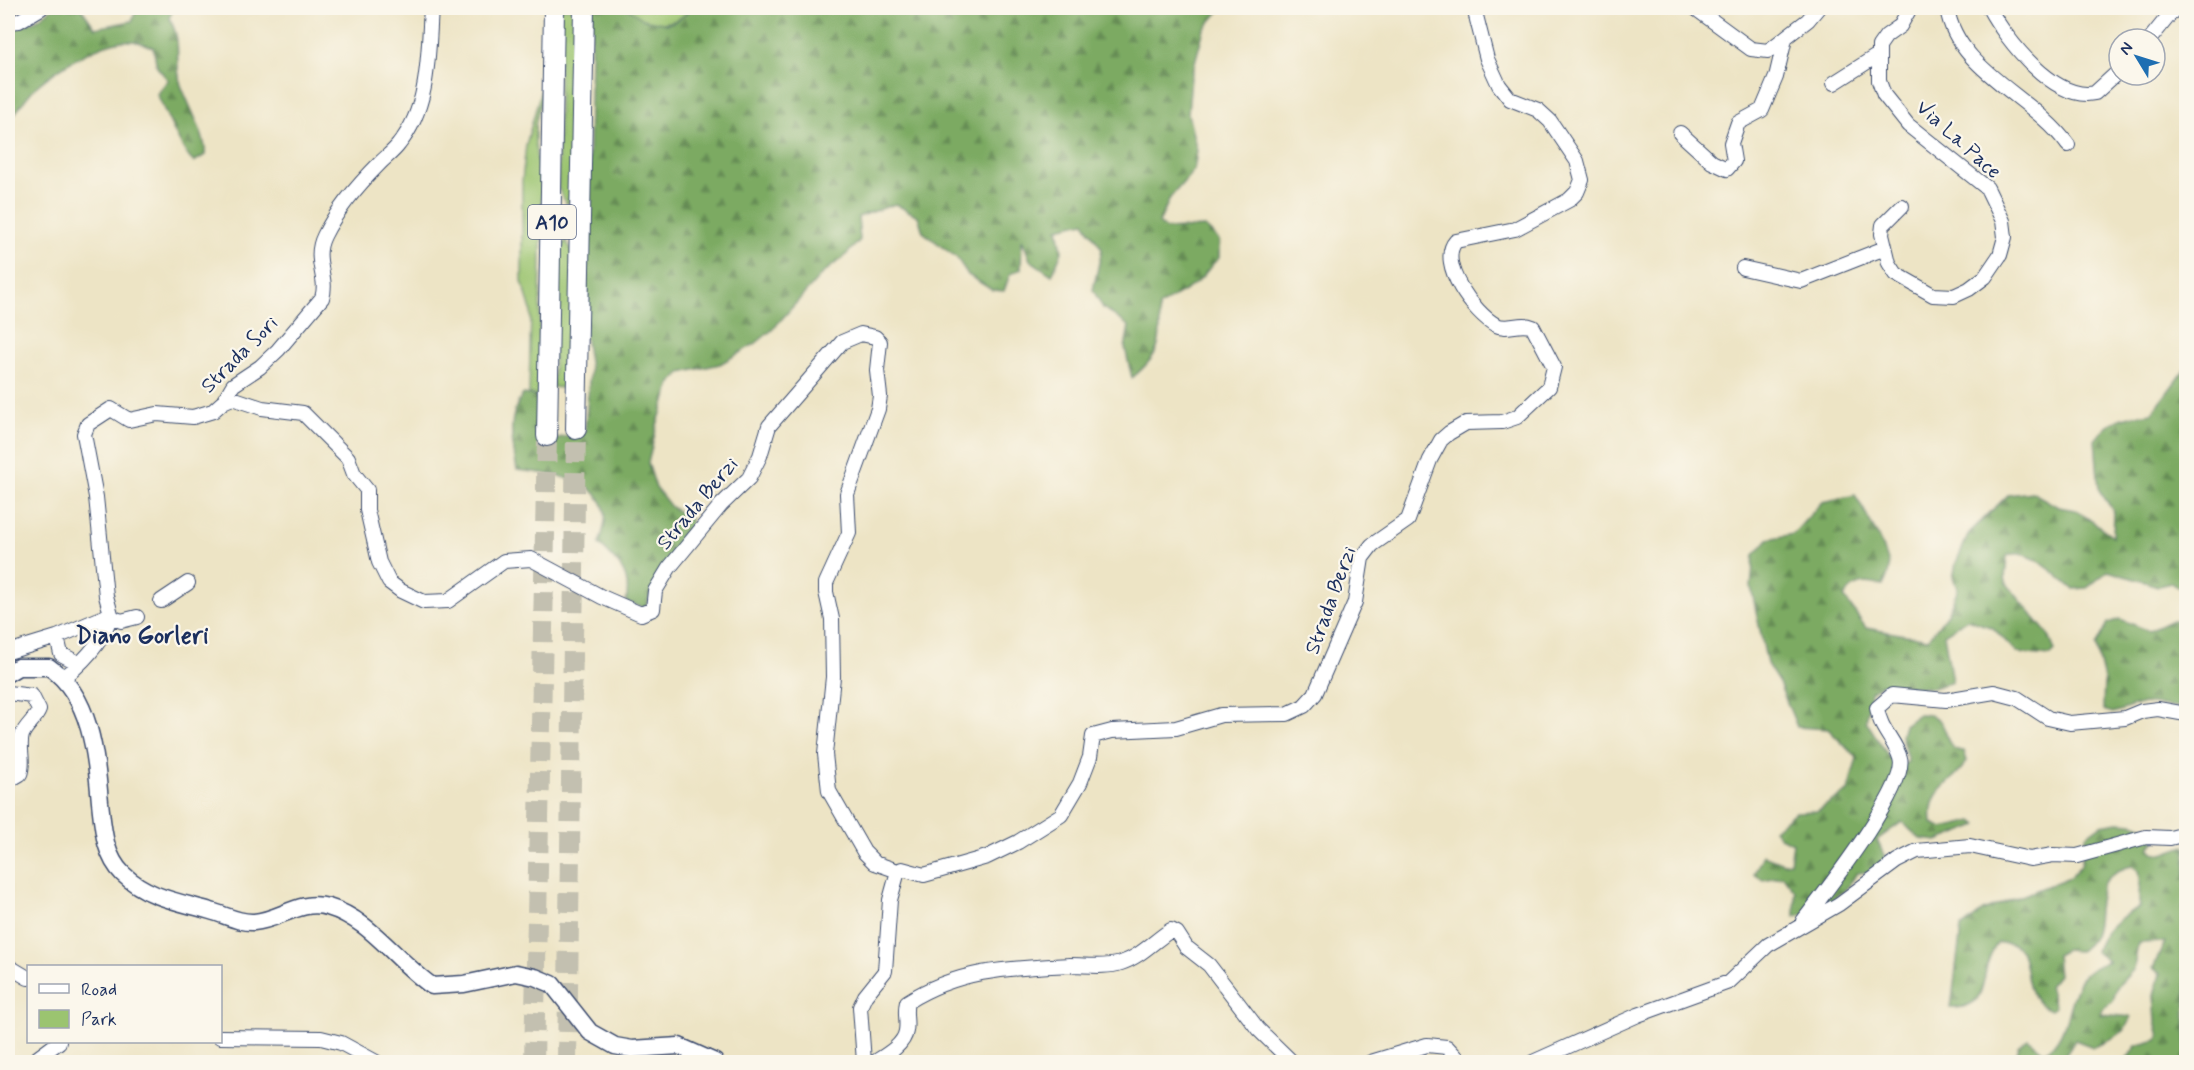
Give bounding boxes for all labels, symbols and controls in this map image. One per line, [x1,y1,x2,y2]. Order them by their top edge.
north arrow [2107,27,2167,87]
text: N [2115,38,2138,59]
street label: Via La Pace [1910,94,2007,186]
road number: A10 [528,205,576,239]
street label: Strada Sori [195,310,285,400]
street label: Strada Berzi [651,451,745,556]
street label: Strada Berzi [1298,542,1364,658]
district label: Diano Gorleri [75,621,209,652]
legend [27,965,222,1043]
text: Road [81,978,117,1002]
text: Park [81,1008,117,1032]

